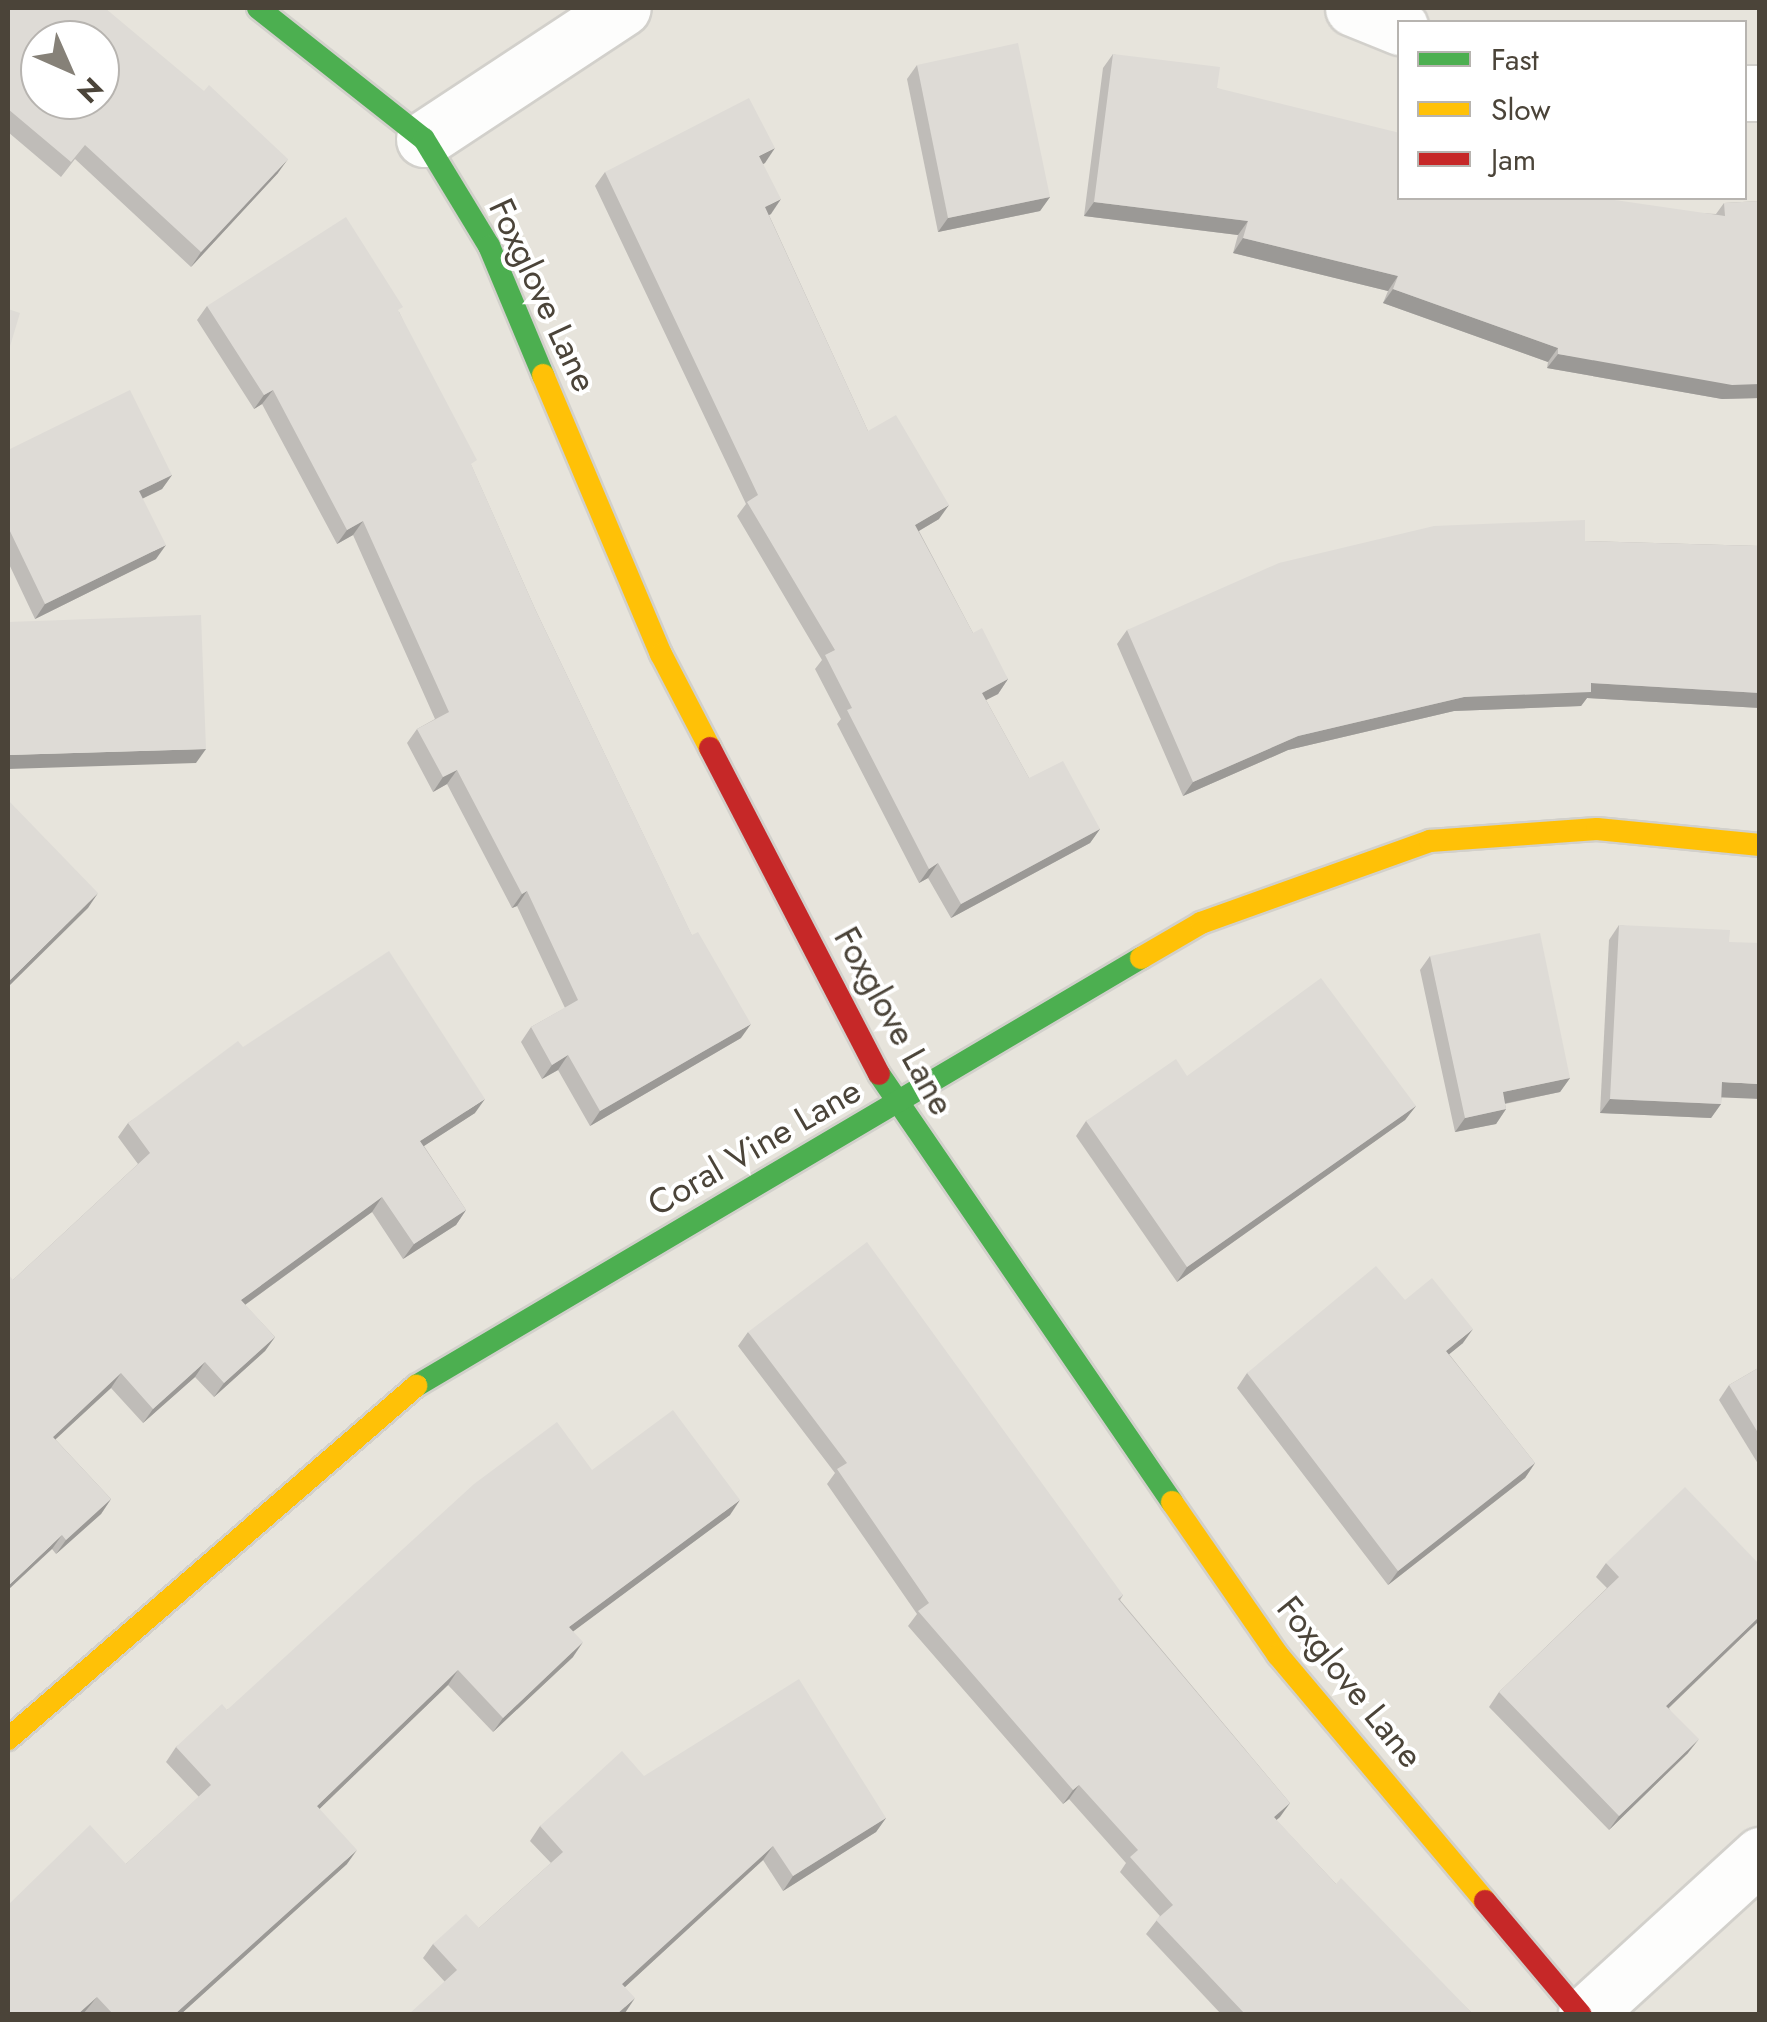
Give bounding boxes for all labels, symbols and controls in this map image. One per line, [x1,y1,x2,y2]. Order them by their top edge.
north arrow [20,20,120,120]
legend [1397,20,1747,200]
text: Fast [1491,38,1539,81]
text: N [68,68,113,113]
text: Slow [1491,88,1551,131]
text: Jam [1491,138,1536,181]
street label: Foxglove Lane [480,192,606,398]
street label: Foxglove Lane [825,920,963,1122]
street label: Coral Vine Lane [640,1069,868,1225]
street label: Foxglove Lane [1268,1588,1432,1776]

